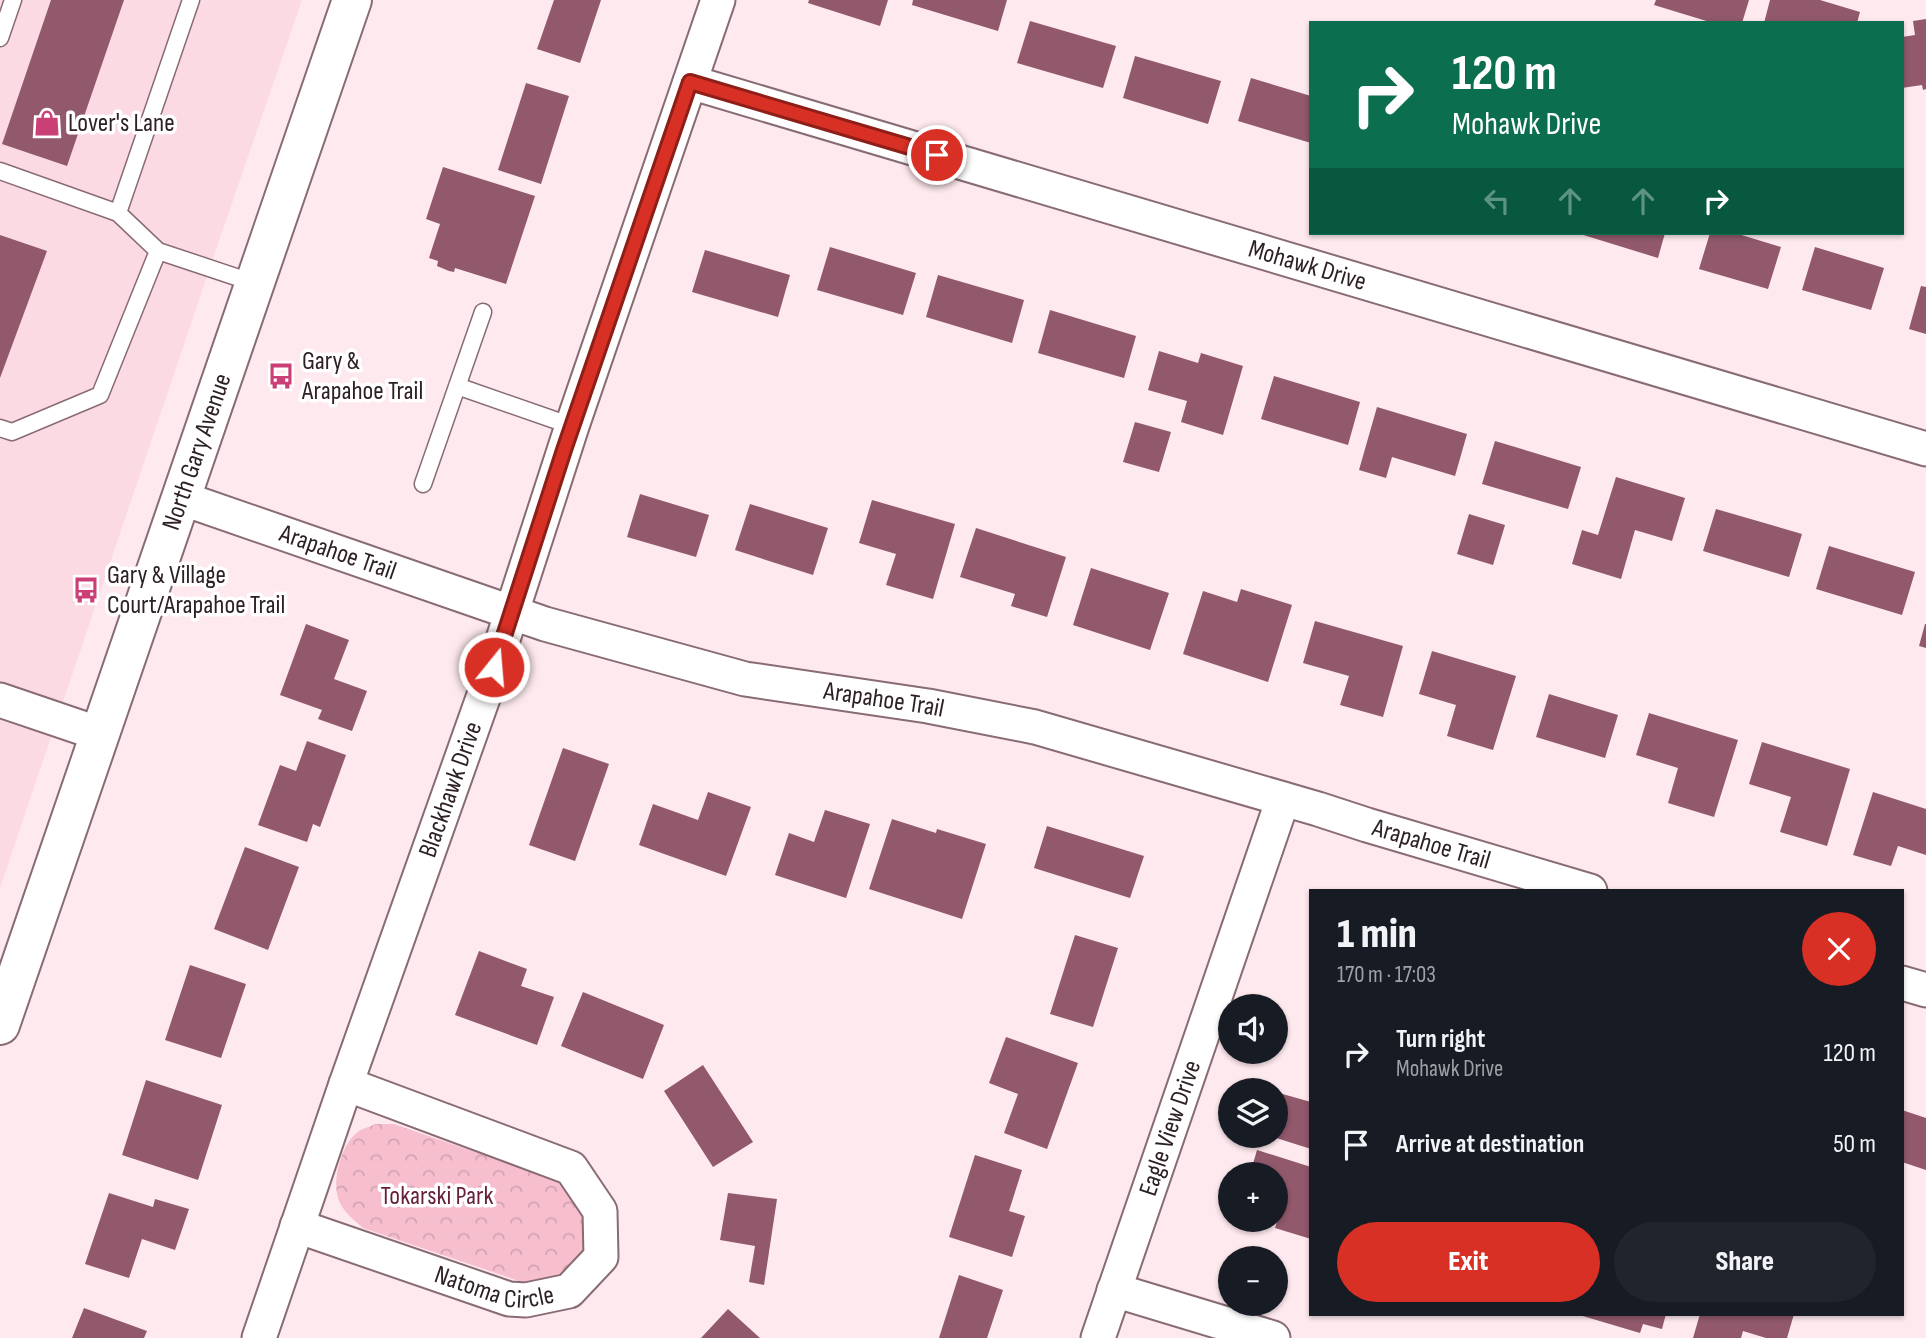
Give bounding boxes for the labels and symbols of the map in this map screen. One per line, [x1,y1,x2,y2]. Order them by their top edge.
shop icon: Lover's Lane [32,108,62,138]
place label: Lover's Lane [68,108,175,139]
pin [907,125,967,185]
street label: Mohawk Drive [1245,233,1370,297]
place label: Gary & Arapahoe Trail [301,346,423,407]
bus stop icon: Gary & Arapahoe Trail [266,361,296,391]
street label: North Gary Avenue [156,370,238,534]
street label: Arapahoe Trail [275,517,400,587]
place label: Gary & Village Court/Arapahoe Trail [107,560,285,621]
bus stop icon: Gary & Village Court/Arapahoe Trail [71,575,101,605]
position arrow [457,630,531,704]
street label: Arapahoe Trail [821,675,947,724]
street label: Blackhawk Drive [412,717,489,862]
street label: Arapahoe Trail [1368,812,1494,876]
street label: Eagle View Drive [1132,1056,1208,1200]
park label: Tokarski Park [381,1181,494,1212]
street label: Natoma Circle [431,1259,557,1316]

